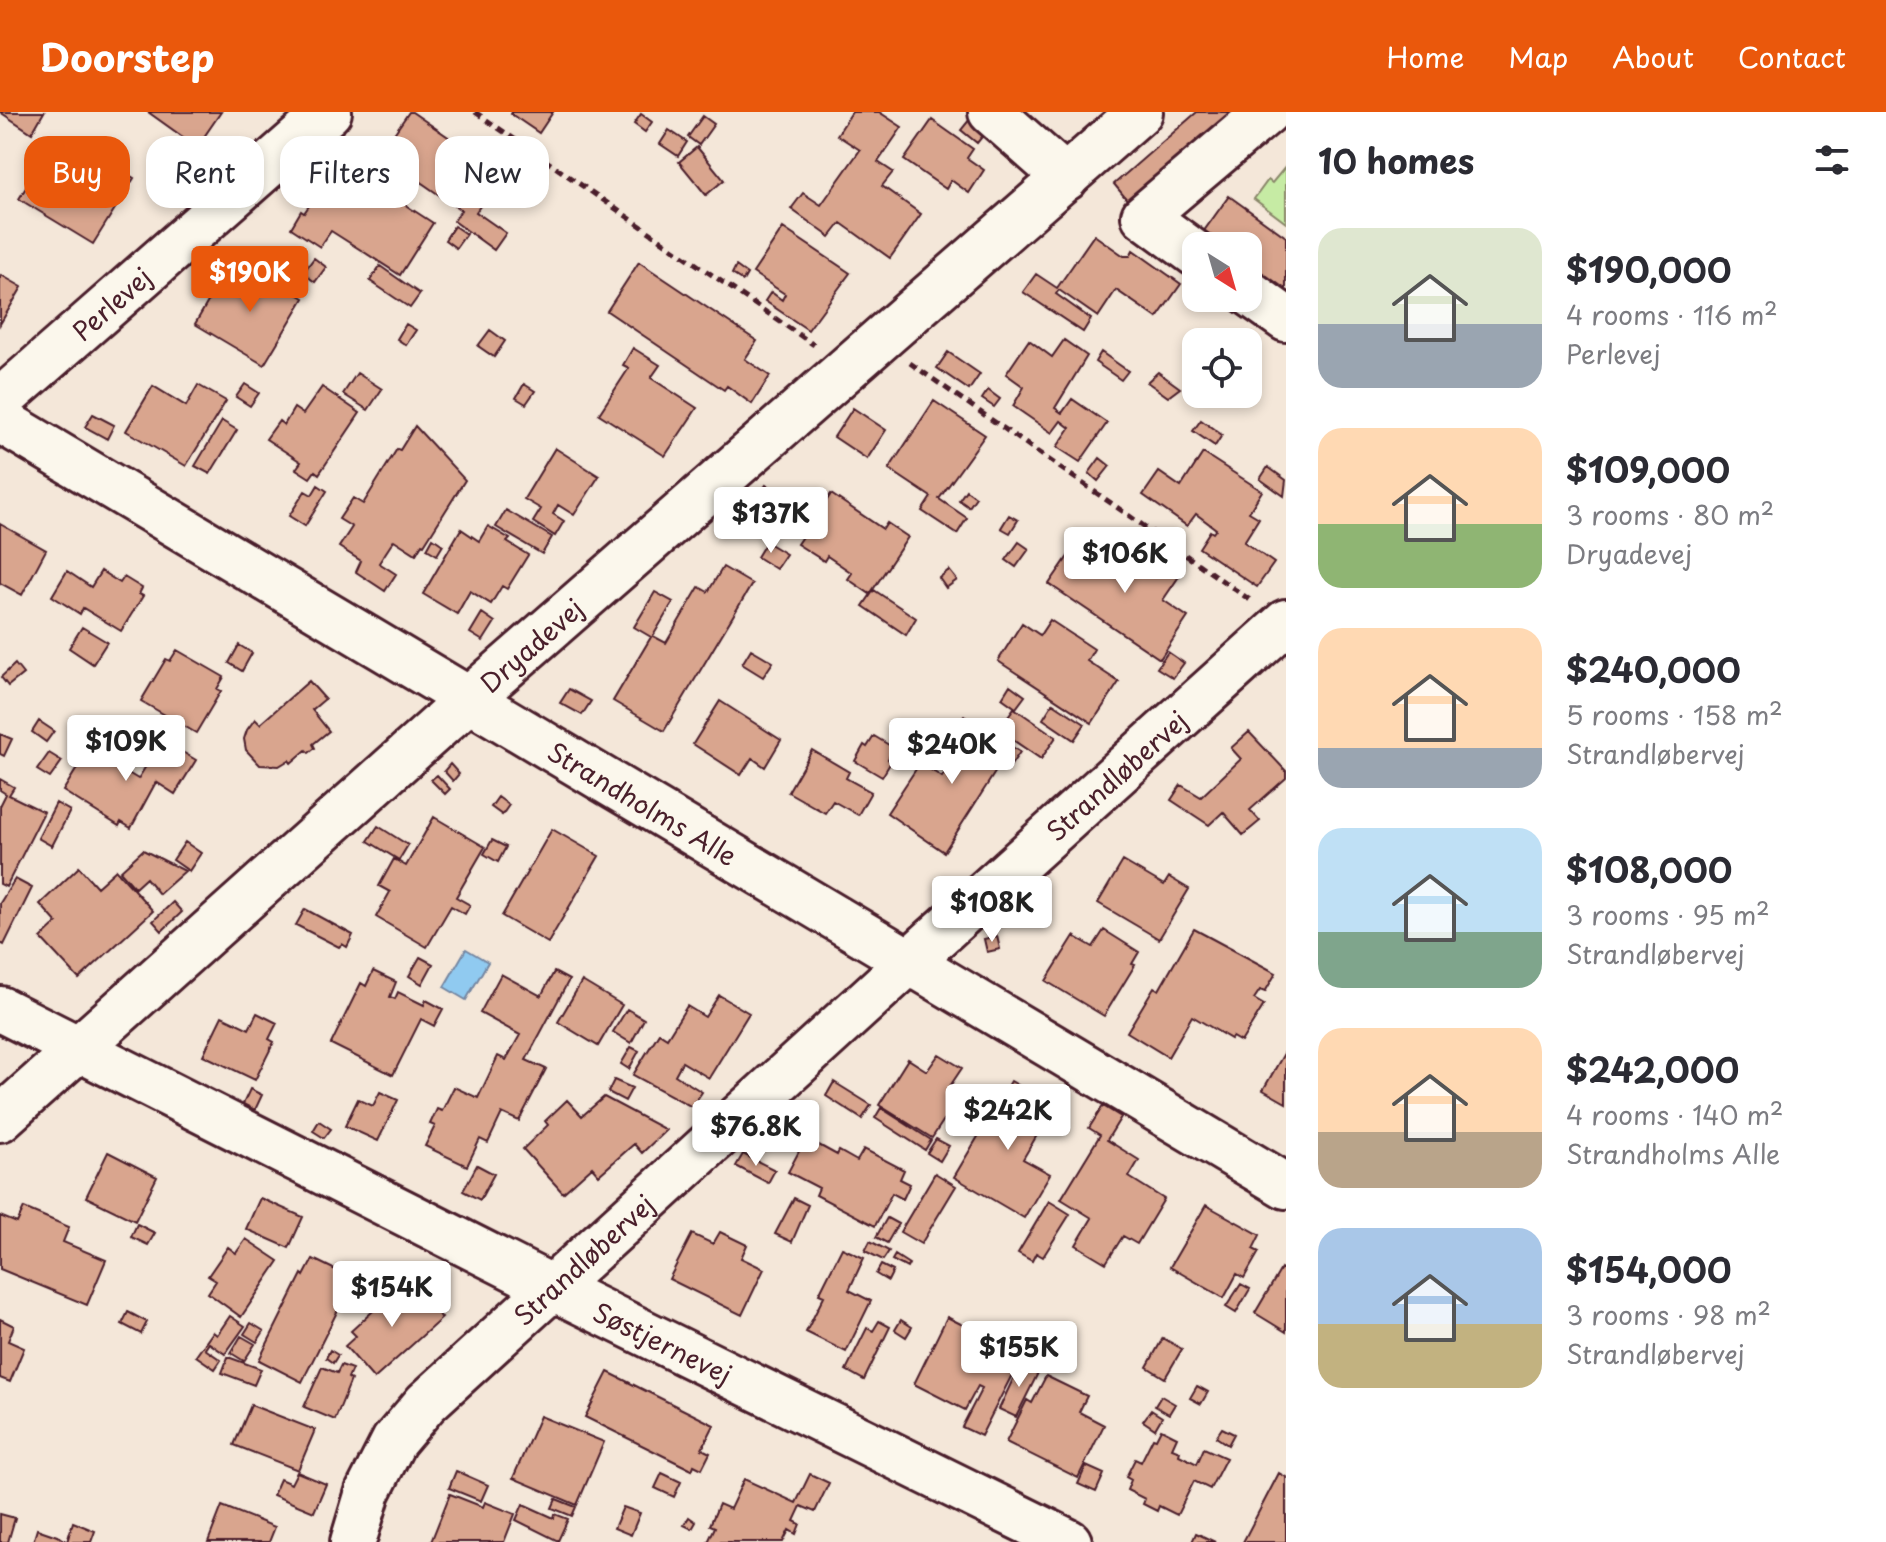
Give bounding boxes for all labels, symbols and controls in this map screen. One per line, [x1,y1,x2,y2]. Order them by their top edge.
text: Doorstep [40,28,215,85]
text: Home [1386,35,1464,78]
text: Map [1508,35,1568,78]
text: About [1612,35,1694,78]
text: Contact [1738,35,1846,78]
text: 10 homes [1318,134,1474,186]
chip: Buy [24,136,130,208]
chip: Rent [146,136,264,208]
chip: Filters [280,136,419,208]
chip: New [435,136,549,208]
icon: filters [1810,138,1854,182]
north arrow [1182,232,1262,312]
map controls [1182,232,1262,408]
text: $190,000 [1566,243,1732,295]
pin: $190K [194,246,306,314]
text: $190K [209,252,291,291]
street label: Perlevej [63,257,160,349]
icon: home [1382,260,1478,356]
text: 4 rooms · 116 m² [1566,295,1778,334]
button: locate [1182,328,1262,408]
text: Perlevej [1566,334,1660,373]
text: $109,000 [1566,443,1730,495]
icon: home [1382,460,1478,556]
pin: $137K [715,487,827,555]
text: $137K [732,493,810,532]
text: 3 rooms · 80 m² [1566,495,1774,534]
pin: $106K [1069,527,1181,595]
text: $106K [1082,533,1168,572]
text: Dryadevej [1566,534,1692,573]
street label: Dryadevej [471,589,592,701]
text: $240,000 [1566,643,1741,695]
icon: home [1382,660,1478,756]
text: 5 rooms · 158 m² [1566,695,1783,734]
street label: Strandløbervej [1037,701,1195,849]
pin: $109K [70,715,182,783]
pin: $240K [896,718,1008,786]
text: $109K [85,721,167,760]
text: $240K [907,724,997,763]
street label: Strandholms Alle [541,731,745,874]
text: Strandløbervej [1566,734,1745,773]
text: $108,000 [1566,843,1732,895]
icon: home [1382,860,1478,956]
pin: $108K [936,876,1048,944]
text: $108K [950,882,1034,921]
text: 3 rooms · 95 m² [1566,895,1770,934]
text: Strandløbervej [1566,934,1745,973]
text: $242,000 [1566,1043,1739,1095]
icon: home [1382,1060,1478,1156]
pin: $242K [952,1084,1064,1152]
text: $242K [964,1090,1052,1129]
text: 4 rooms · 140 m² [1566,1095,1784,1134]
pin: $76.8K [691,1100,821,1168]
text: $76.8K [710,1106,802,1145]
text: Strandholms Alle [1566,1134,1780,1173]
street label: Strandløbervej [504,1185,662,1334]
text: $154,000 [1566,1243,1732,1295]
icon: home [1382,1260,1478,1356]
pin: $154K [336,1261,448,1329]
text: $154K [351,1267,433,1306]
street label: Søstjernevej [587,1292,739,1393]
text: 3 rooms · 98 m² [1566,1295,1771,1334]
pin: $155K [963,1321,1075,1389]
text: $155K [979,1327,1059,1366]
text: Strandløbervej [1566,1334,1745,1373]

